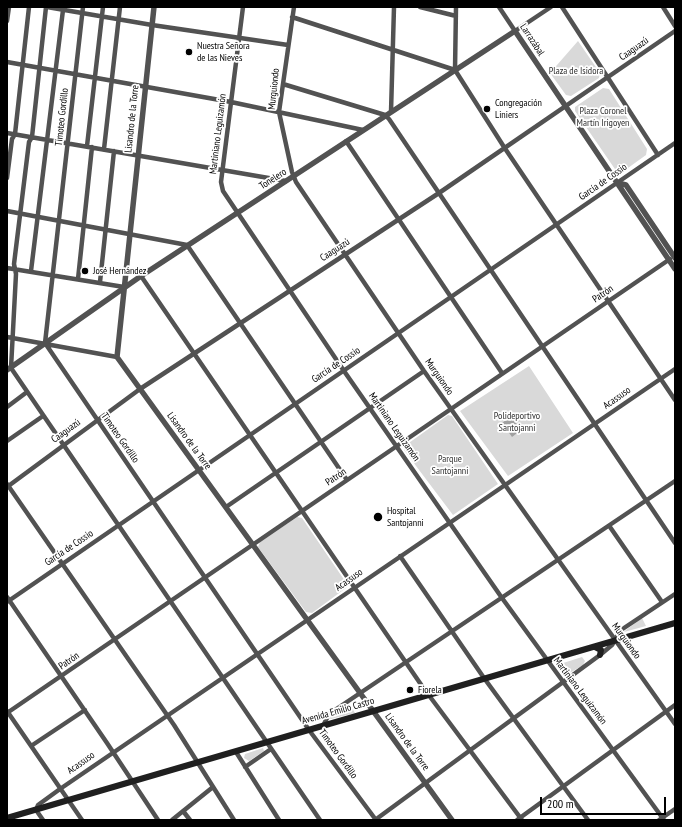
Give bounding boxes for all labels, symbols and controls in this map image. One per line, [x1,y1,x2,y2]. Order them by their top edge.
street label: Larrazábal [517,22,547,58]
street label: Caaguazú [617,35,651,63]
place label: Nuestra Señora de las Nieves [197,40,250,64]
marker: Nuestra Señora de las Nieves [184,47,194,57]
park label: Plaza de Isidora [549,65,603,77]
street label: Murguiondo [266,68,282,110]
street label: Lisandro de la Torre [122,85,142,153]
street label: Timoteo Gordillo [53,87,71,147]
street label: Martiniano Leguizamón [207,93,229,175]
place label: Congregación Liniers [495,97,542,120]
marker: Congregación Liniers [482,104,492,114]
park label: Plaza Coronel Martín Irigoyen [577,105,629,128]
street label: García de Cossio [577,161,629,203]
street label: Tonelero [257,166,289,192]
street label: Caaguazú [318,236,352,264]
place label: José Hernández [93,265,146,277]
marker: José Hernández [80,266,90,276]
street label: Patrón [590,283,616,305]
street label: García de Cossio [309,344,363,386]
street label: Murguiondo [422,357,456,397]
street label: Acassuso [601,384,633,412]
street label: Martiniano Leguizamón [366,390,422,464]
street label: Lisandro de la Torre [164,410,214,472]
park label: Polideportivo Santojanni [494,410,540,434]
street label: Timoteo Gordillo [98,411,142,465]
street label: Caaguazú [49,416,83,446]
park label: Parque Santojanni [432,453,468,476]
street label: Patrón [323,466,349,488]
place label: Hospital Santojanni [387,505,424,528]
marker: Hospital Santojanni [372,511,384,523]
street label: García de Cossio [42,527,96,569]
street label: Acassuso [333,566,365,594]
street label: Murguiondo [609,621,643,661]
street label: Patrón [56,650,82,672]
street label: Martiniano Leguizamón [551,655,609,727]
place label: Fiorela [418,684,442,696]
marker: Fiorela [405,685,415,695]
street label: Avenida Emilio Castro [300,695,376,727]
street label: Lisandro de la Torre [382,711,432,773]
street label: Timoteo Gordillo [316,727,360,781]
street label: Acassuso [65,749,97,777]
scale bar [542,789,668,815]
text: 200 m [547,796,574,811]

